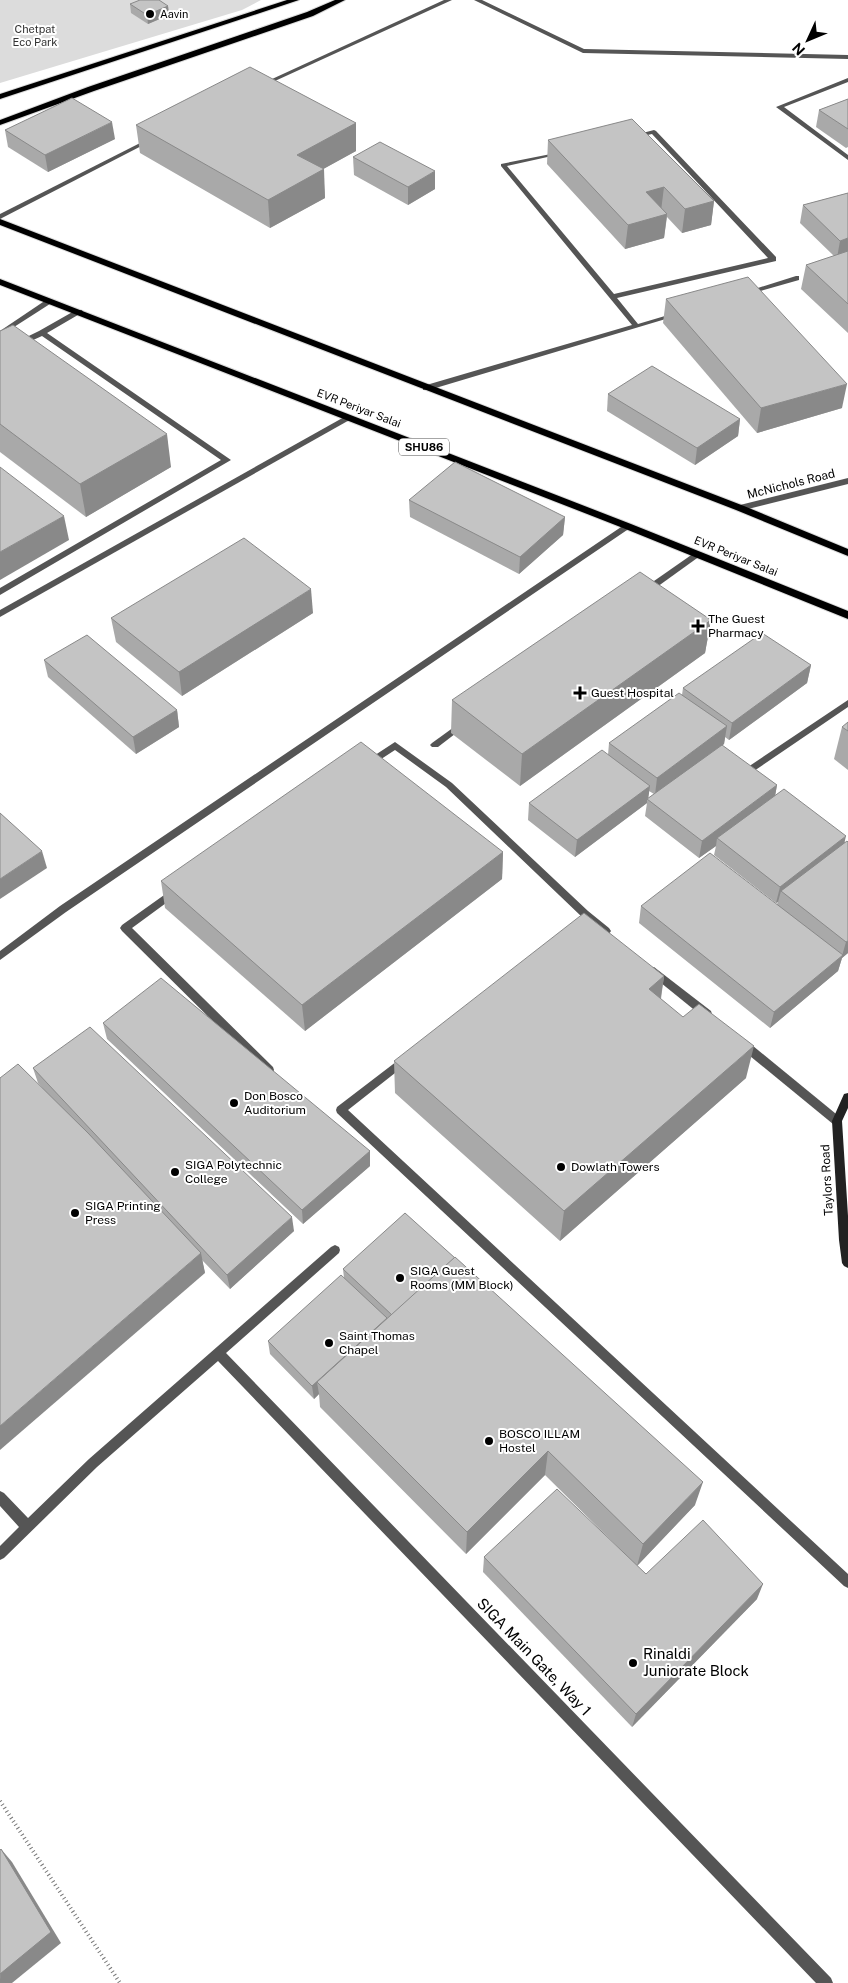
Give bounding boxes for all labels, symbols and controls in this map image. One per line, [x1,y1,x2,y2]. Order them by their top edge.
marker: Aavin [144,8,156,20]
place label: Aavin [160,8,188,20]
north arrow [783,15,833,65]
park label: Chetpat Eco Park [13,23,57,48]
text: N [789,40,808,59]
street label: EVR Periyar Salai [315,386,403,430]
road number: SHU86 [399,438,449,456]
street label: McNichols Road [746,466,836,502]
street label: EVR Periyar Salai [693,534,779,578]
place label: The Guest Pharmacy [708,612,765,640]
marker: The Guest Pharmacy [692,620,704,632]
marker: Guest Hospital [573,686,587,700]
place label: Guest Hospital [591,686,674,700]
place label: Don Bosco Auditorium [244,1089,306,1117]
marker: Don Bosco Auditorium [228,1097,240,1109]
street label: Taylors Road [818,1144,836,1216]
place label: SIGA Polytechnic College [185,1158,282,1186]
place label: Dowlath Towers [571,1160,660,1174]
marker: Dowlath Towers [555,1161,567,1173]
marker: SIGA Polytechnic College [169,1166,181,1178]
place label: SIGA Printing Press [85,1199,161,1227]
marker: SIGA Printing Press [69,1207,81,1219]
place label: SIGA Guest Rooms (MM Block) [410,1264,514,1292]
marker: SIGA Guest Rooms (MM Block) [394,1272,406,1284]
place label: Saint Thomas Chapel [339,1329,415,1357]
marker: Saint Thomas Chapel [323,1337,335,1349]
place label: BOSCO ILLAM Hostel [499,1427,580,1455]
marker: BOSCO ILLAM Hostel [483,1435,495,1447]
street label: SIGA Main Gate, Way 1 [474,1594,595,1719]
place label: Rinaldi Juniorate Block [643,1645,749,1679]
marker: Rinaldi Juniorate Block [627,1657,639,1669]

